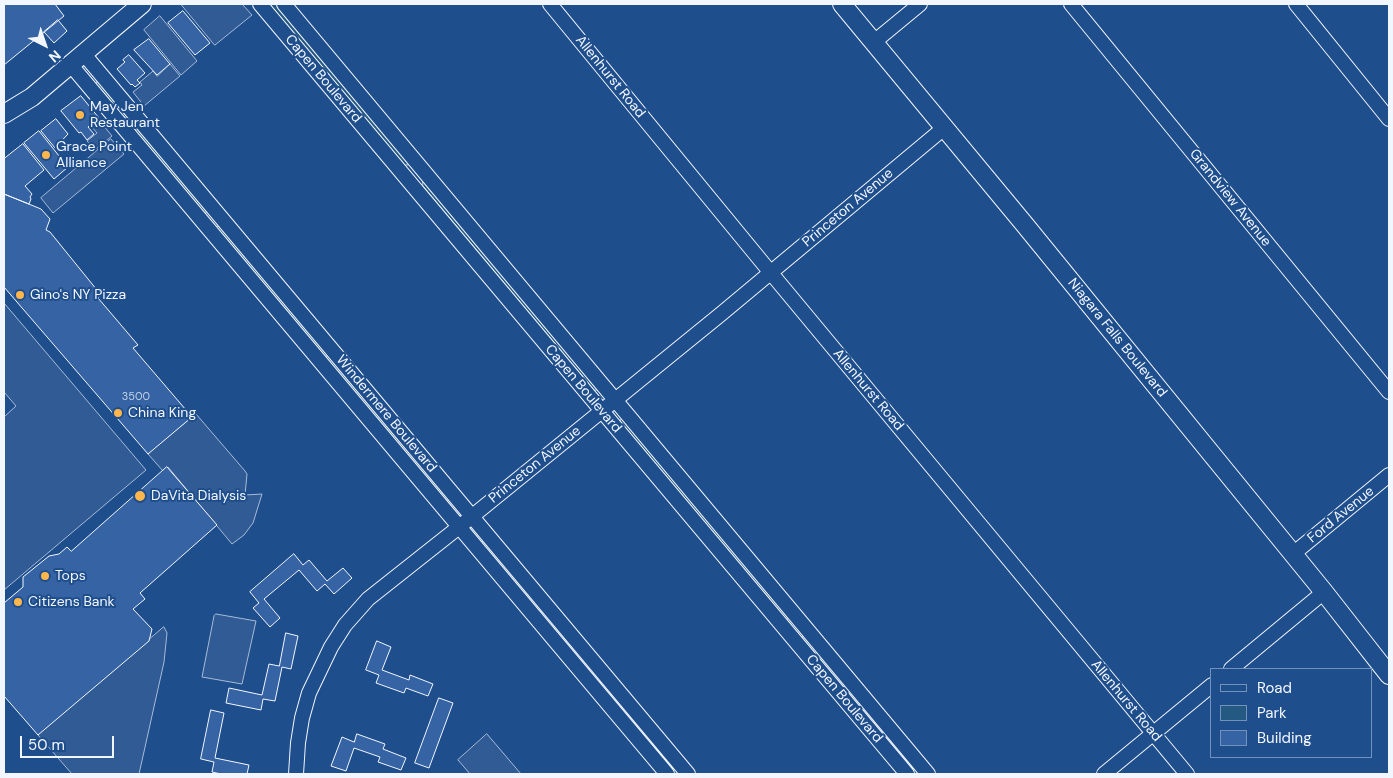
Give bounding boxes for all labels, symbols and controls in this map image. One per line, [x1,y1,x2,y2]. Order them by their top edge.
north arrow [20,20,70,70]
street label: Capen Boulevard [281,31,365,127]
street label: Allenhurst Road [572,32,648,122]
text: N [45,46,65,66]
place label: May Jen Restaurant [90,99,160,132]
marker: May Jen Restaurant [74,109,86,121]
place label: Grace Point Alliance [56,139,132,172]
street label: Grandview Avenue [1186,146,1274,250]
marker: Grace Point Alliance [40,149,52,161]
street label: Princeton Avenue [799,165,897,251]
street label: Niagara Falls Boulevard [1064,275,1170,401]
place label: Gino's NY Pizza [30,287,126,303]
marker: Gino's NY Pizza [14,289,26,301]
street label: Capen Boulevard [541,341,625,437]
street label: Allenhurst Road [829,346,907,434]
street label: Windermere Boulevard [332,352,440,476]
house number: 3500 [122,390,150,404]
place label: China King [128,405,196,421]
marker: China King [112,407,124,419]
street label: Princeton Avenue [486,423,584,507]
street label: Ford Avenue [1304,483,1378,547]
place label: DaVita Dialysis [151,488,246,504]
marker: DaVita Dialysis [133,489,147,503]
place label: Tops [55,568,86,584]
marker: Tops [39,570,51,582]
place label: Citizens Bank [28,594,115,610]
marker: Citizens Bank [12,596,24,608]
street label: Capen Boulevard [802,651,886,747]
street label: Allenhurst Road [1087,657,1165,745]
legend [1210,668,1373,758]
text: Road [1257,678,1292,698]
text: Park [1257,703,1287,723]
scale bar [22,726,116,758]
text: Building [1257,728,1312,748]
text: 50 m [28,735,65,755]

